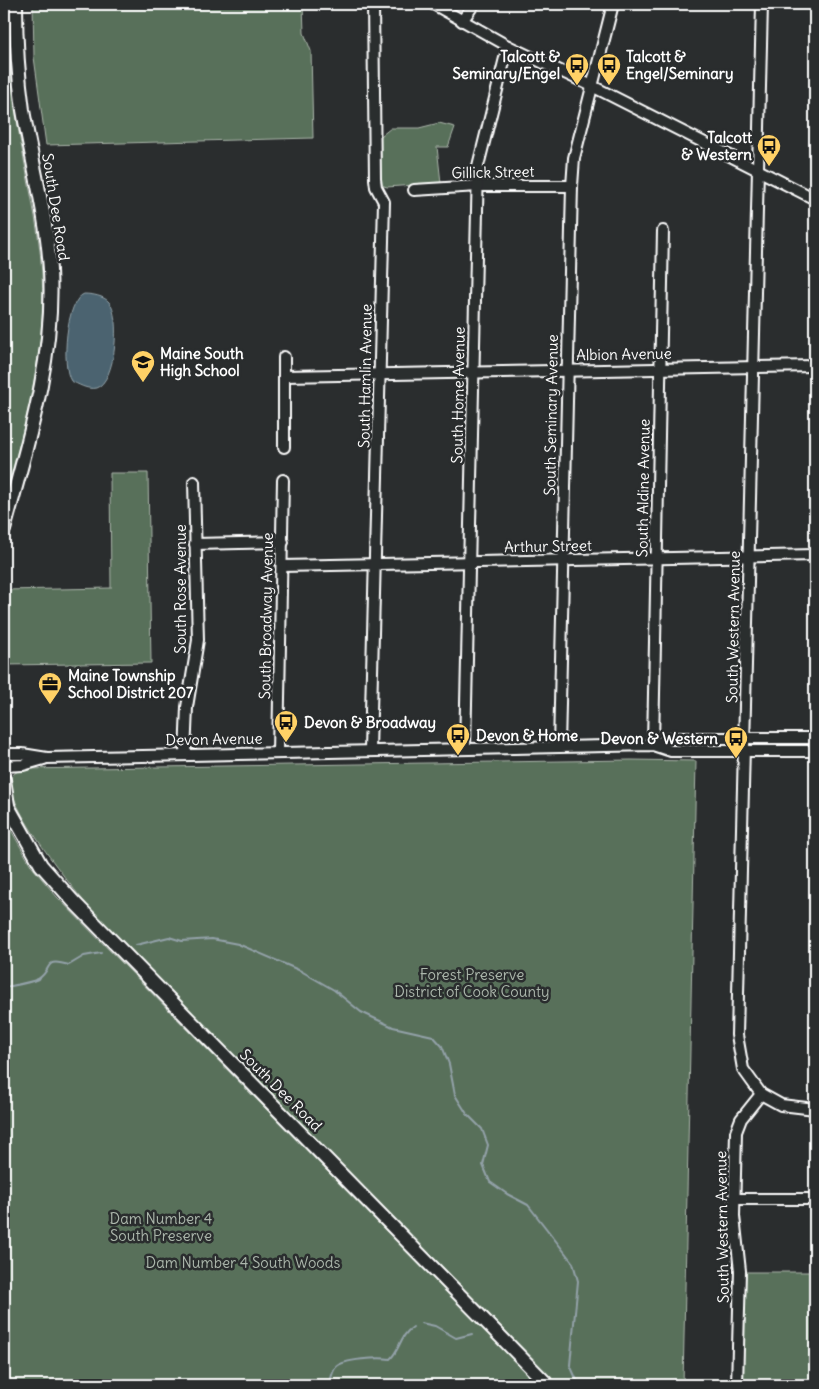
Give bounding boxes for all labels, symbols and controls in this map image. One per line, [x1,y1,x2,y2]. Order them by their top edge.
place label: Talcott & Seminary/Engel [452,47,561,84]
place label: Talcott & Engel/Seminary [626,47,734,84]
bus stop icon: Talcott & Seminary/Engel [564,52,590,86]
bus stop icon: Talcott & Engel/Seminary [596,52,622,86]
place label: Talcott & Western [681,128,753,164]
bus stop icon: Talcott & Western [756,133,782,167]
street label: South Dee Road [38,152,74,262]
street label: Gillick Street [451,162,535,182]
street label: South Hamlin Avenue [354,304,376,448]
street label: South Home Avenue [447,326,469,464]
street label: South Seminary Avenue [540,334,562,496]
place label: Maine South High School [160,344,244,381]
street label: Albion Avenue [576,344,672,364]
school or university icon: Maine South High School [130,349,156,383]
street label: South Aldine Avenue [632,419,654,557]
street label: South Rose Avenue [171,524,190,654]
street label: South Broadway Avenue [255,532,277,700]
street label: Arthur Street [504,536,592,556]
street label: South Western Avenue [722,551,744,703]
place label: Maine Township School District 207 [68,666,194,702]
office icon: Maine Township School District 207 [37,671,63,705]
bus stop icon: Devon & Broadway [273,709,299,743]
place label: Devon & Broadway [304,713,436,733]
bus stop icon: Devon & Home [445,722,471,756]
bus stop icon: Devon & Western [723,725,749,759]
place label: Devon & Home [476,726,578,745]
street label: Devon Avenue [165,729,263,749]
place label: Devon & Western [601,729,718,748]
park label: Forest Preserve District of Cook County [394,965,550,1001]
street label: South Dee Road [236,1045,326,1135]
street label: South Western Avenue [711,1151,733,1303]
park label: Dam Number 4 South Preserve [110,1209,213,1245]
park label: Dam Number 4 South Woods [146,1253,341,1272]

